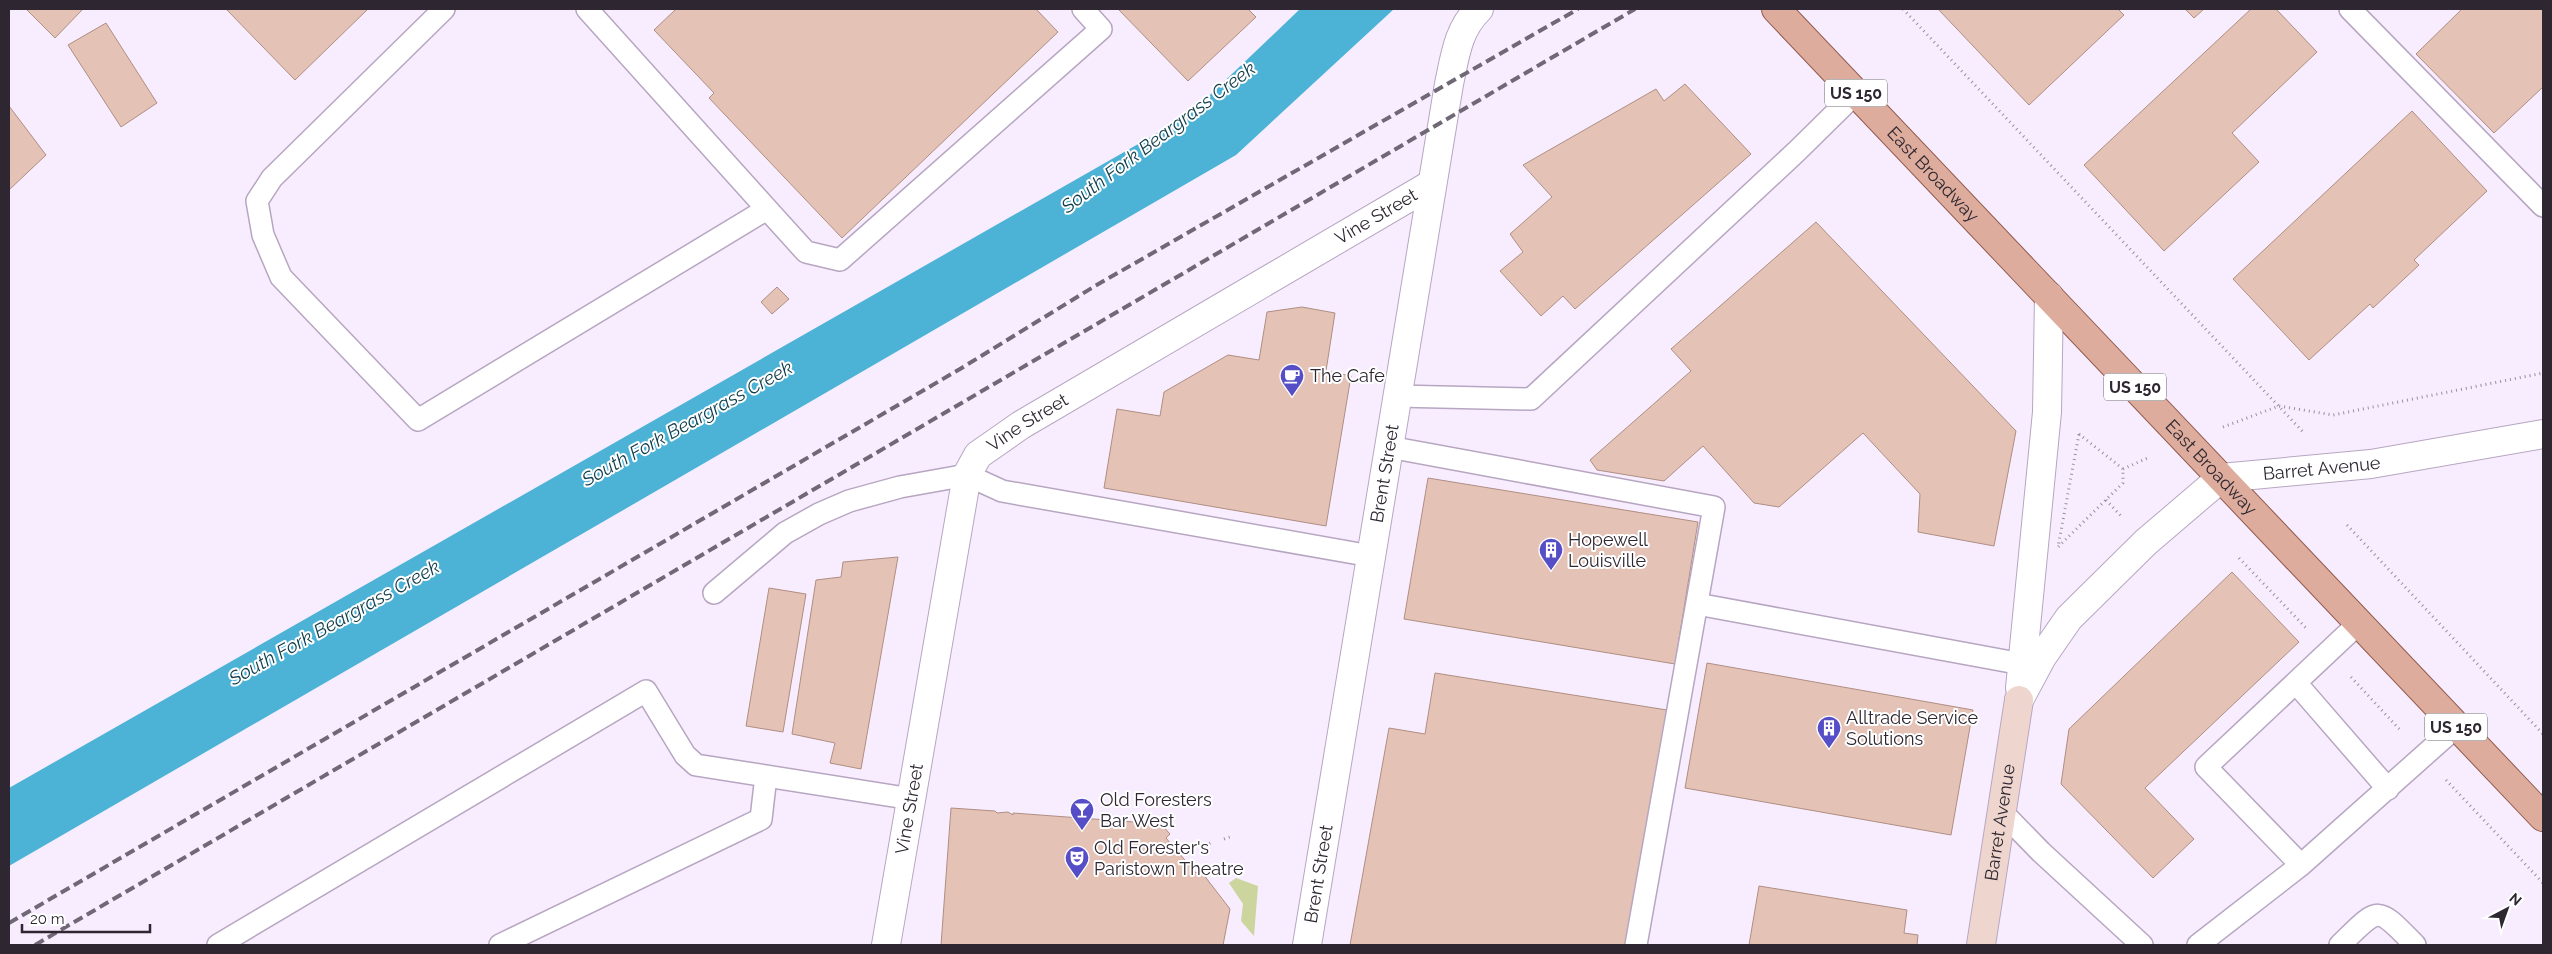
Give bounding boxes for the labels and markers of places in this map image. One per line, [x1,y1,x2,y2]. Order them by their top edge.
cafe icon: The Cafe [1279,363,1305,397]
place label: The Cafe [1310,365,1385,386]
place label: Hopewell Louisville [1568,529,1648,571]
building icon: Hopewell Louisville [1538,537,1564,571]
place label: Alltrade Service Solutions [1846,707,1979,749]
building icon: Alltrade Service Solutions [1816,715,1842,749]
place label: Old Foresters Bar West [1100,789,1212,831]
bar icon: Old Foresters Bar West [1069,797,1095,831]
place label: Old Forester's Paristown Theatre [1094,837,1244,879]
theatre icon: Old Forester's Paristown Theatre [1064,845,1090,879]

